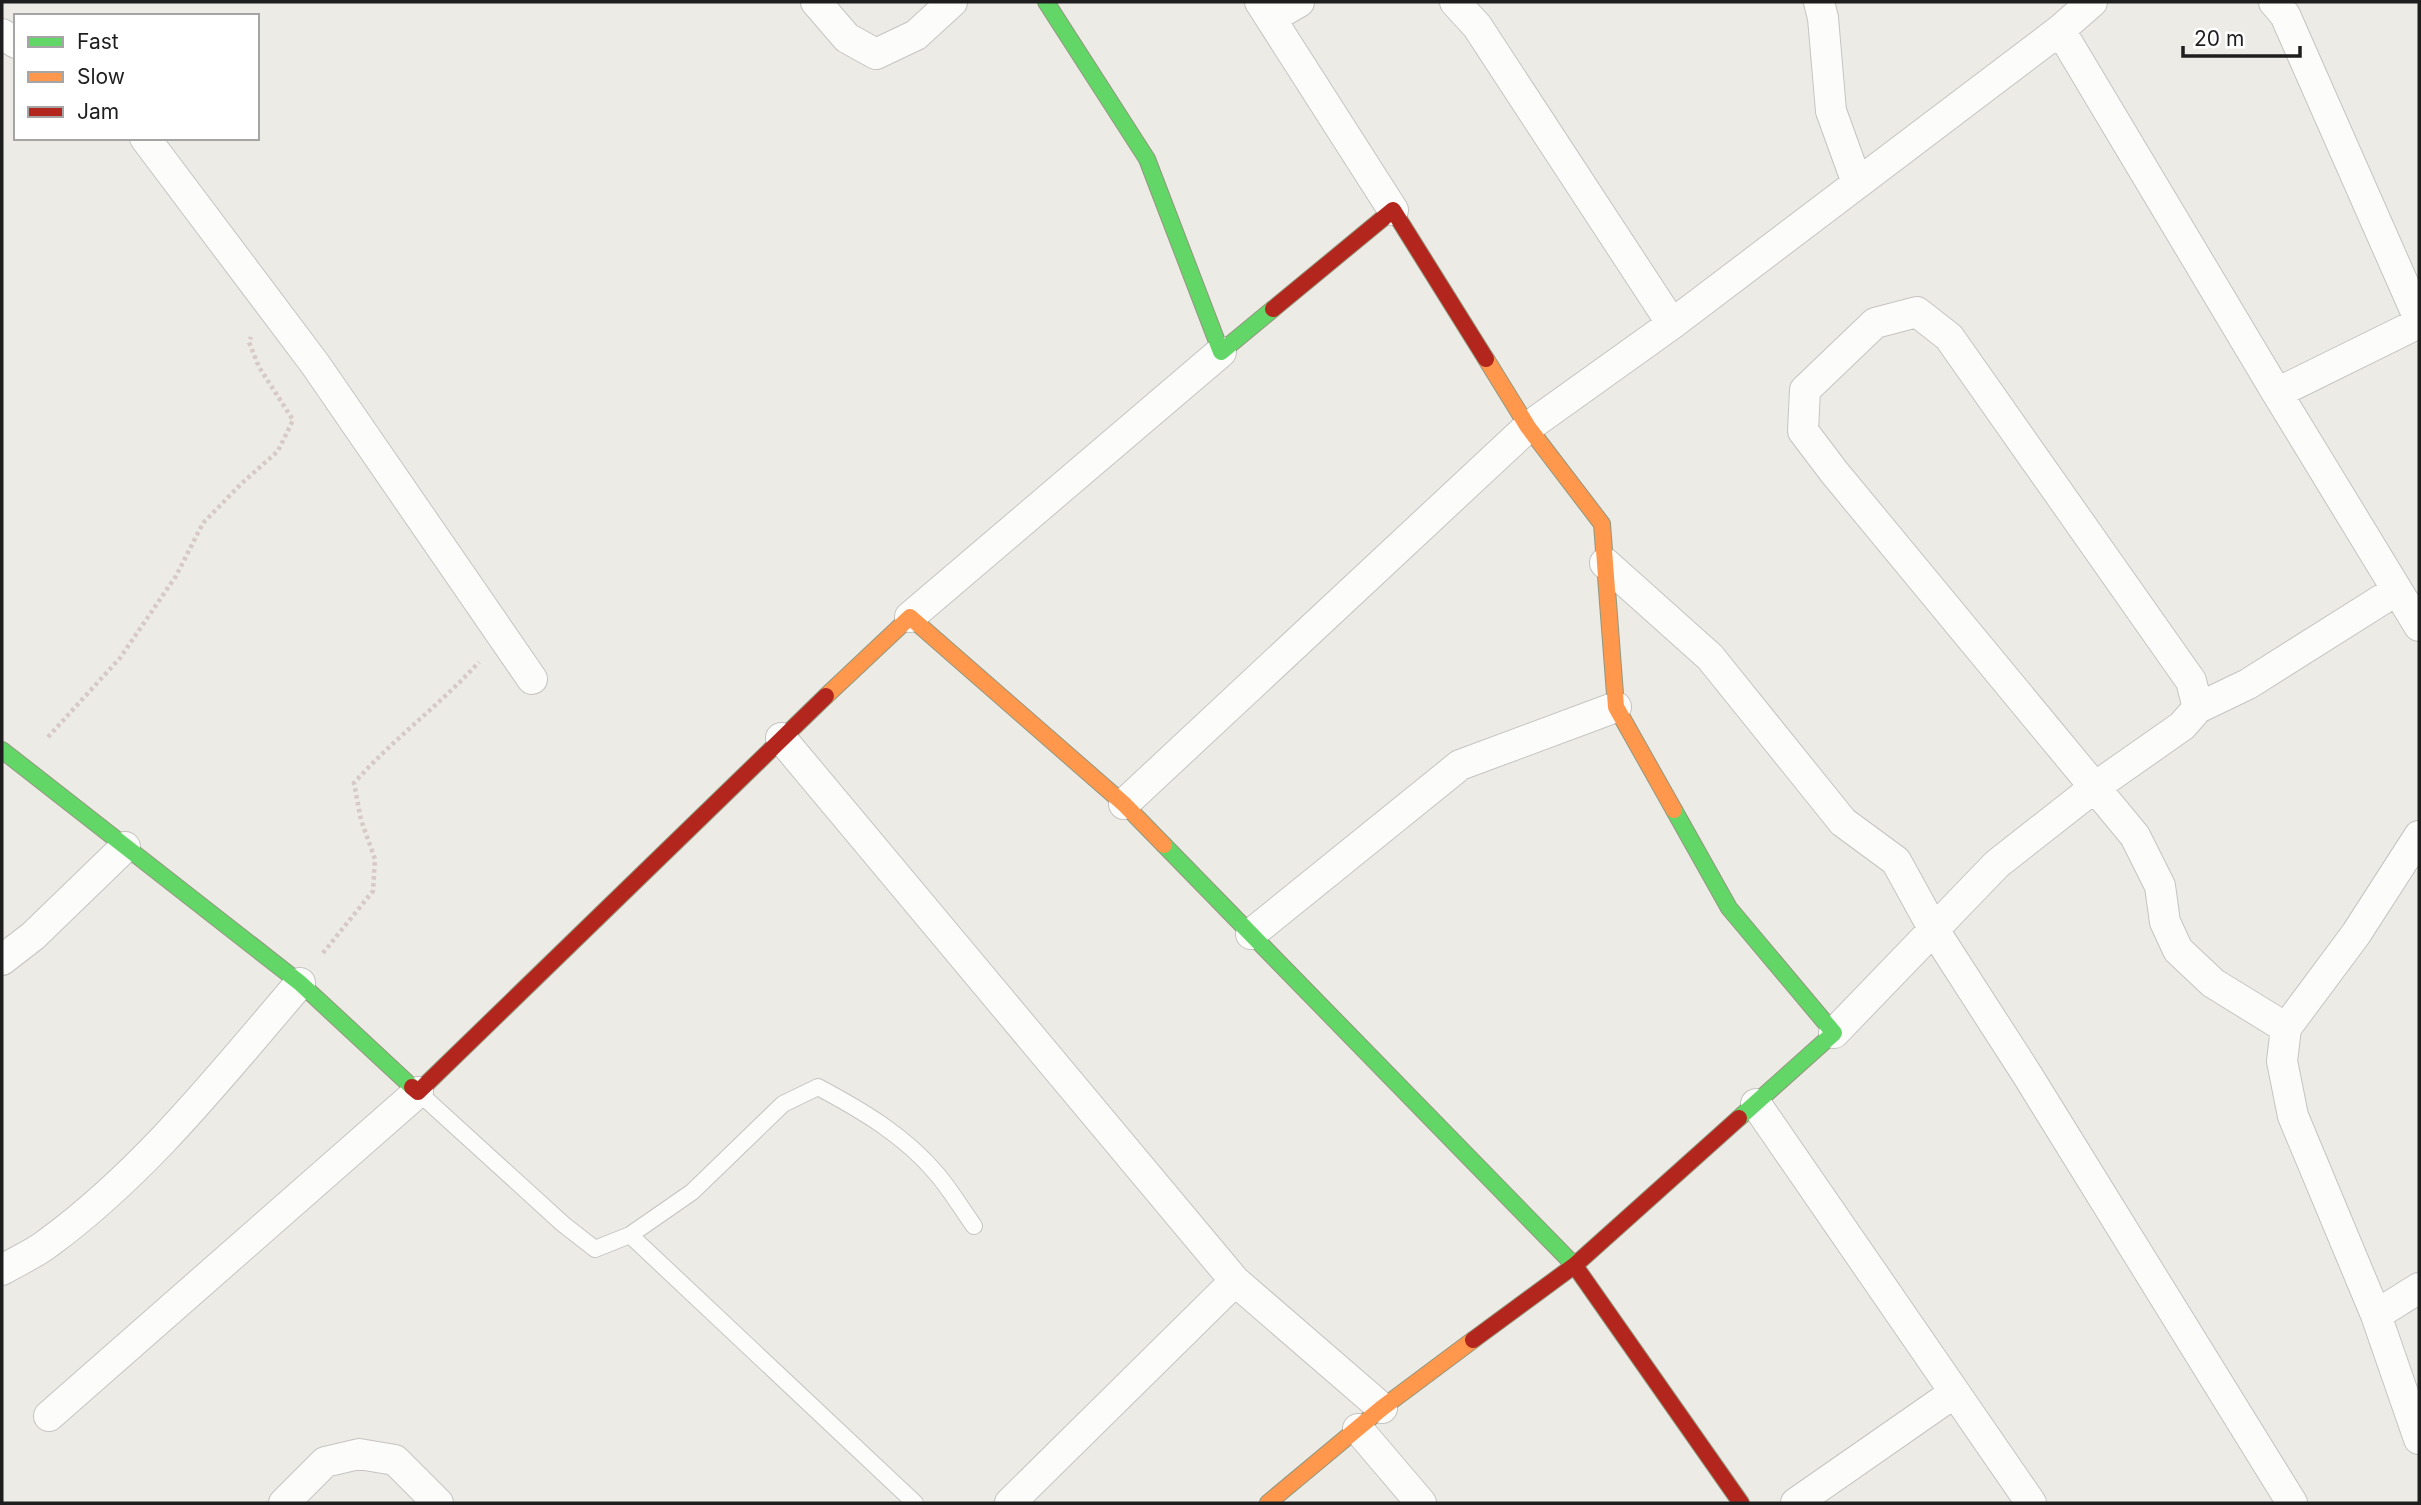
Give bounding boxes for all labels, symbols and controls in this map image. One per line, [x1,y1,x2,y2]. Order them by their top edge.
legend [14,14,259,140]
scale bar [2183,14,2300,58]
text: 20 m [2194,26,2244,51]
text: Fast [77,29,119,54]
text: Slow [77,64,125,89]
text: Jam [77,99,119,124]

